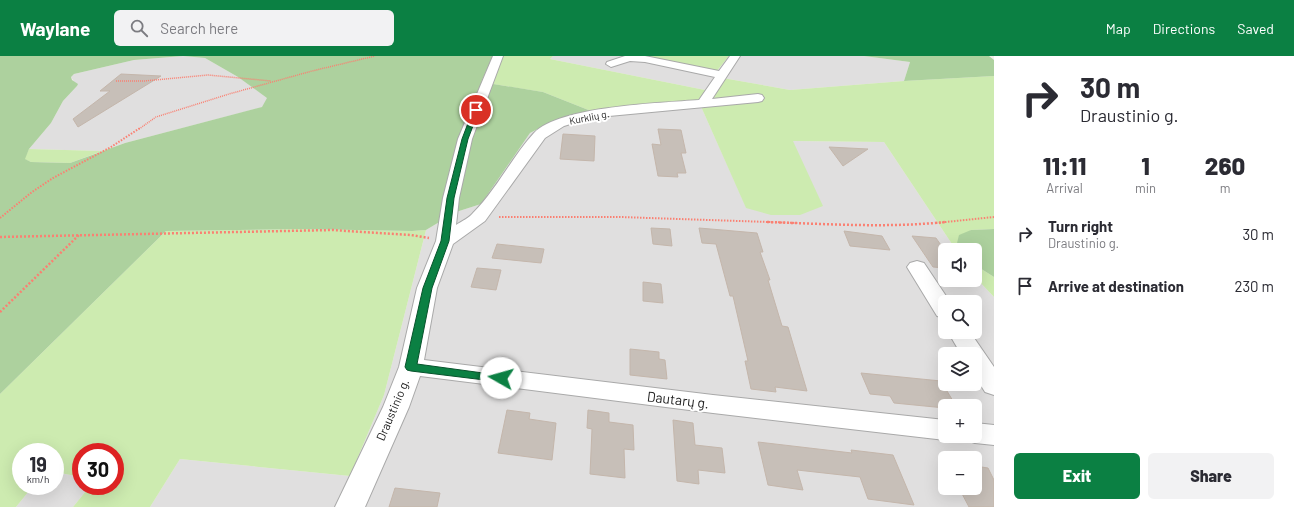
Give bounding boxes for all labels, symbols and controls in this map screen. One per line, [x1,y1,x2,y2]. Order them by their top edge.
search box [114,10,394,46]
text: Waylane [20,17,90,40]
icon: search [128,17,150,39]
text: Search here [160,19,238,37]
text: Map [1106,20,1131,37]
text: Directions [1153,20,1215,37]
text: Saved [1237,20,1274,37]
text: 30 m [1080,70,1140,104]
icon: right [1014,72,1066,124]
pin [459,93,493,127]
icon: arrive [465,99,487,121]
text: Draustinio g. [1080,104,1179,126]
street label: Kurklių g. [568,107,610,127]
text: 11:11 [1043,151,1086,180]
text: 1 [1141,151,1150,180]
text: 260 [1205,151,1245,180]
text: Arrival [1046,180,1083,196]
text: min [1135,180,1156,196]
text: m [1220,180,1230,196]
text: Turn right [1048,217,1113,235]
icon: right [1014,223,1036,245]
text: 30 m [1242,225,1274,243]
text: Draustinio g. [1048,235,1119,251]
map controls [938,243,982,495]
button: sound [938,243,982,287]
icon: arrive [1014,275,1036,297]
text: Arrive at destination [1048,277,1184,295]
text: 230 m [1234,277,1274,295]
button: search [938,295,982,339]
button: layers [938,347,982,391]
position arrow [480,357,522,399]
street label: Draustinio g. [373,377,411,443]
street label: Dautarų g. [646,387,710,412]
button: + [938,399,982,443]
speed limit sign: 30 [72,443,124,495]
button: − [938,451,982,495]
text: 19 [29,452,47,476]
button: Exit [1014,453,1140,499]
button: Share [1148,453,1274,499]
text: km/h [27,473,49,485]

